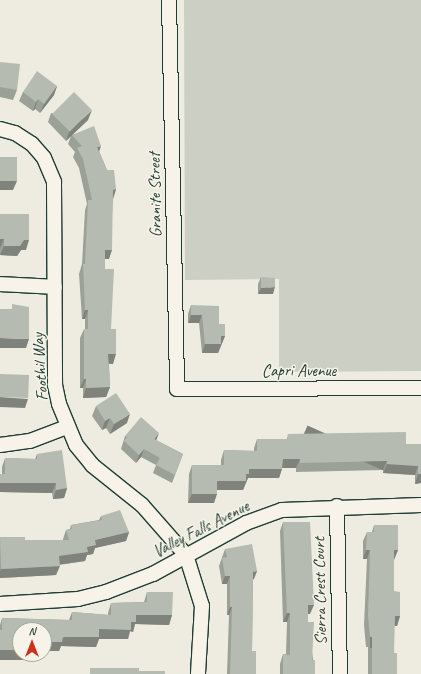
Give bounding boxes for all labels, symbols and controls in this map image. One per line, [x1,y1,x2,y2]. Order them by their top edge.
street label: Granite Street [144,152,166,238]
street label: Foothil Way [27,332,53,402]
street label: Capri Avenue [262,361,336,381]
street label: Valley Falls Avenue [149,496,253,562]
street label: Sierra Crest Court [309,537,331,645]
north arrow [12,622,52,662]
text: N [29,624,35,638]

